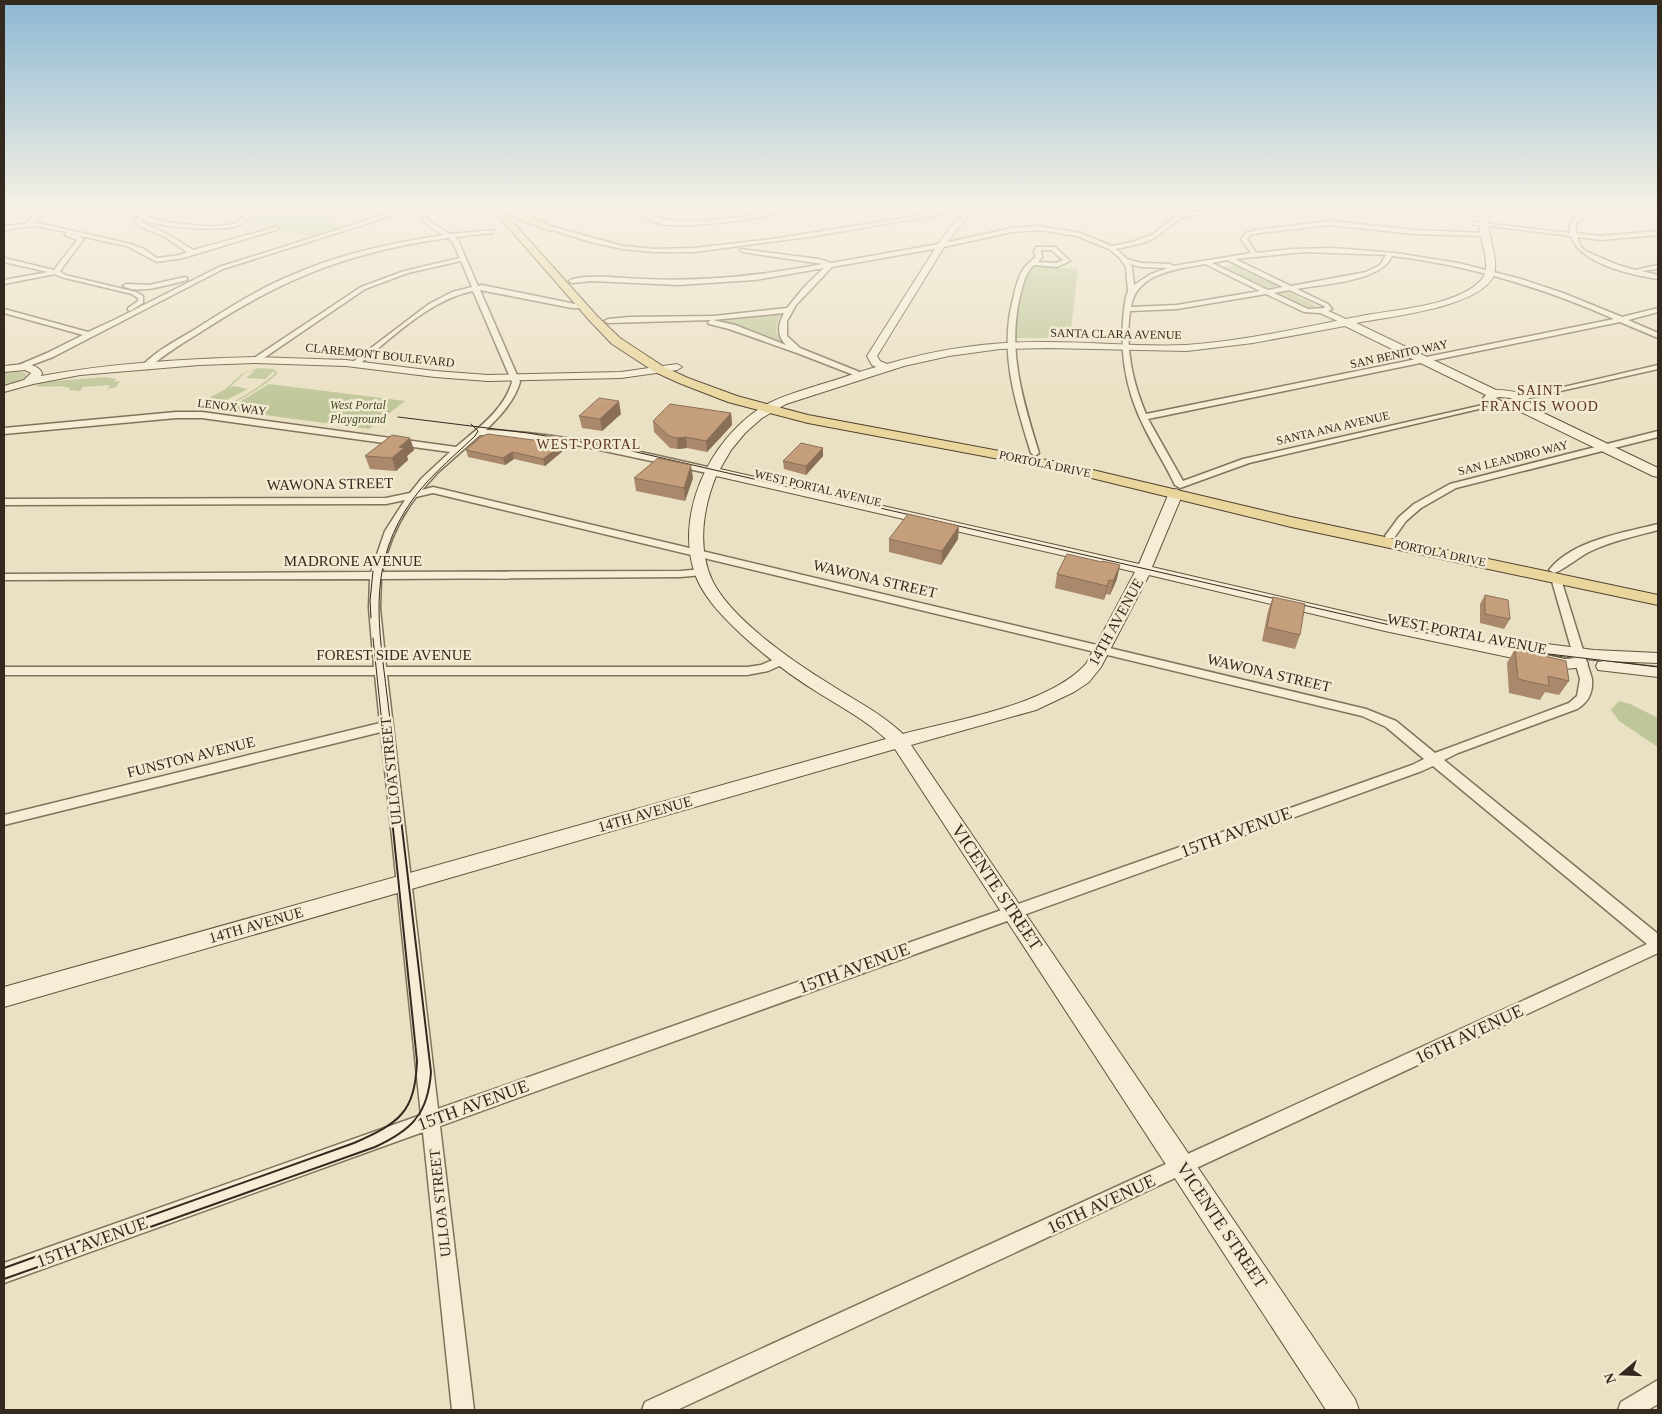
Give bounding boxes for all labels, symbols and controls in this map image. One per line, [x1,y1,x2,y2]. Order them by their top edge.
street label: SANTA CLARA AVENUE [1050,326,1182,342]
street label: SAN BENITO WAY [1349,337,1450,371]
street label: CLAREMONT BOULEVARD [305,340,456,370]
district label: SAINT FRANCIS WOOD [1481,383,1599,414]
street label: LENOX WAY [197,396,268,418]
park label: West Portal Playground [329,398,387,426]
street label: SANTA ANA AVENUE [1275,408,1391,448]
district label: WEST PORTAL [537,437,641,452]
street label: SAN LEANDRO WAY [1456,437,1570,479]
street label: PORTOLA DRIVE [998,447,1092,481]
street label: WEST PORTAL AVENUE [753,467,883,509]
street label: WAWONA STREET [267,475,393,493]
street label: PORTOLA DRIVE [1393,536,1487,570]
street label: MADRONE AVENUE [284,553,422,569]
street label: WAWONA STREET [811,557,939,601]
street label: 14TH AVENUE [1085,575,1147,669]
street label: WEST PORTAL AVENUE [1386,611,1548,657]
street label: FOREST SIDE AVENUE [316,647,472,663]
street label: WAWONA STREET [1205,651,1333,695]
street label: ULLOA STREET [377,716,405,826]
street label: FUNSTON AVENUE [125,733,257,781]
street label: 14TH AVENUE [596,793,694,835]
street label: 15TH AVENUE [1178,803,1294,861]
street label: VICENTE STREET [947,820,1047,954]
street label: 14TH AVENUE [207,904,305,946]
street label: 15TH AVENUE [796,939,912,997]
street label: 16TH AVENUE [1412,1000,1526,1068]
street label: 15TH AVENUE [415,1076,531,1134]
street label: ULLOA STREET [426,1148,454,1258]
street label: VICENTE STREET [1172,1158,1272,1292]
street label: 16TH AVENUE [1044,1170,1158,1238]
street label: 15TH AVENUE [34,1213,150,1271]
north arrow [1597,1349,1647,1399]
text: N [1601,1371,1619,1385]

